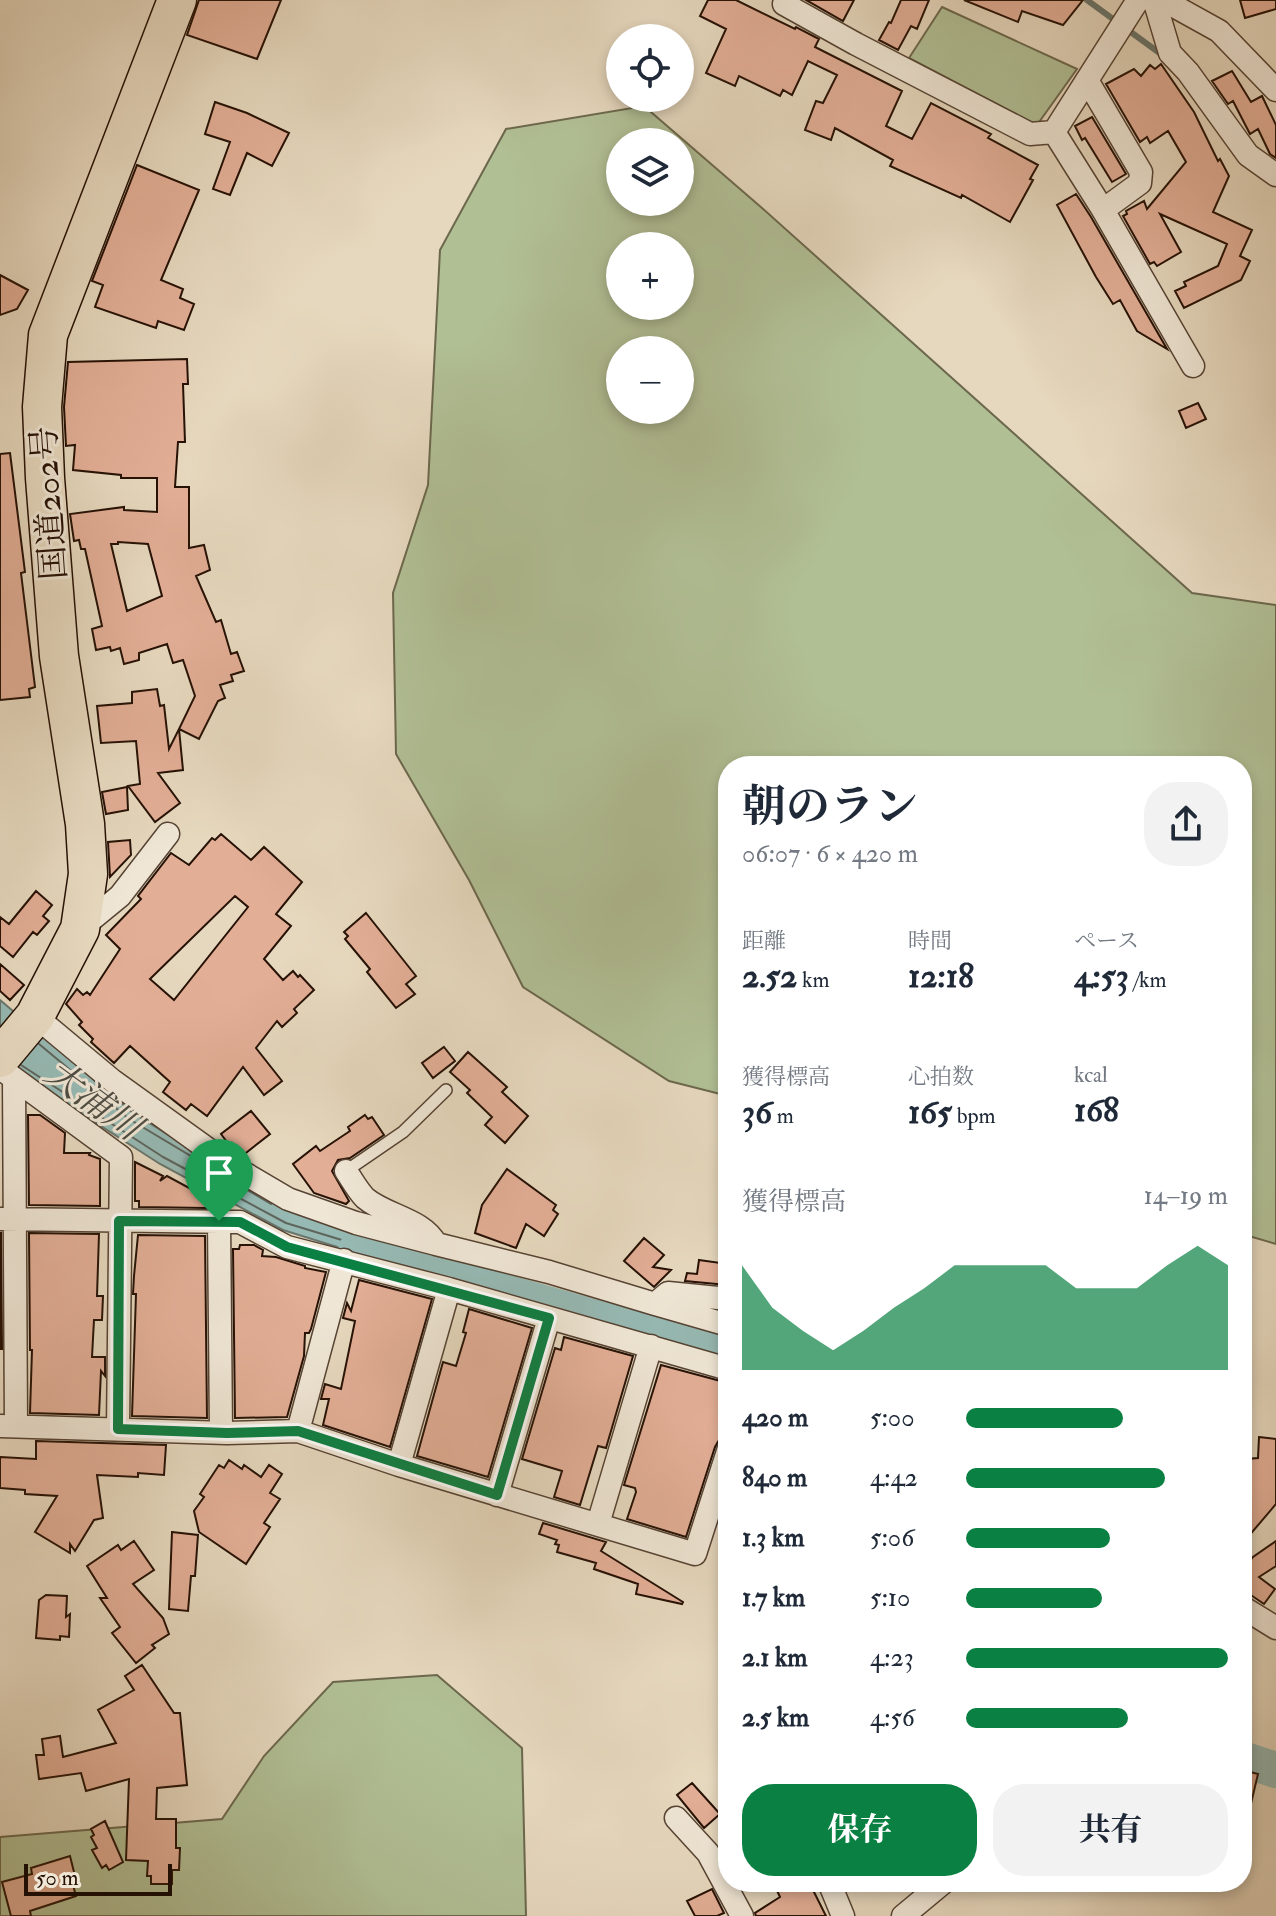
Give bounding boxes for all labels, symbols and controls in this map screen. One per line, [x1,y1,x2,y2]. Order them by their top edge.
map controls [606,24,694,424]
button: locate [606,24,694,112]
button: layers [606,128,694,216]
button: + [606,232,694,320]
button: − [606,336,694,424]
street label: 国道202号 [23,425,76,581]
text: 朝のラン [742,780,918,835]
button: share [1144,782,1228,866]
text: 06:07 · 6 × 420 m [742,838,918,870]
text: 距離 [742,927,786,955]
text: 時間 [908,927,952,955]
text: ペース [1074,927,1139,955]
text: 2.52 [742,955,797,998]
text: 12:18 [908,955,974,998]
text: 4:53 [1074,955,1129,998]
text: km [797,966,830,994]
text: /km [1129,966,1167,994]
water label: 大浦川 [36,1050,153,1153]
text: kcal [1074,1061,1108,1089]
text: 獲得標高 [742,1063,830,1091]
text: 心拍数 [908,1063,974,1091]
text: 168 [1074,1089,1119,1132]
text: 36 [742,1091,772,1134]
text: 165 [908,1091,952,1134]
text: m [772,1102,794,1130]
text: bpm [952,1102,996,1130]
pin [185,1139,253,1221]
icon: arrive [197,1151,241,1195]
text: 14–19 m [1143,1180,1228,1212]
text: 獲得標高 [742,1186,846,1218]
text: 420 m [742,1402,808,1434]
text: 5:00 [870,1402,915,1434]
text: 840 m [742,1462,807,1494]
text: 4:42 [870,1462,918,1494]
text: 1.3 km [742,1522,804,1554]
text: 5:06 [870,1522,914,1554]
text: 1.7 km [742,1582,805,1614]
text: 5:10 [870,1582,910,1614]
text: 2.1 km [742,1642,808,1674]
text: 4:23 [870,1642,914,1674]
text: 2.5 km [742,1702,809,1734]
text: 4:56 [870,1702,915,1734]
button: 保存 [742,1784,977,1876]
button: 共有 [993,1784,1228,1876]
scale bar [24,1860,172,1896]
text: 50 m [36,1864,78,1892]

